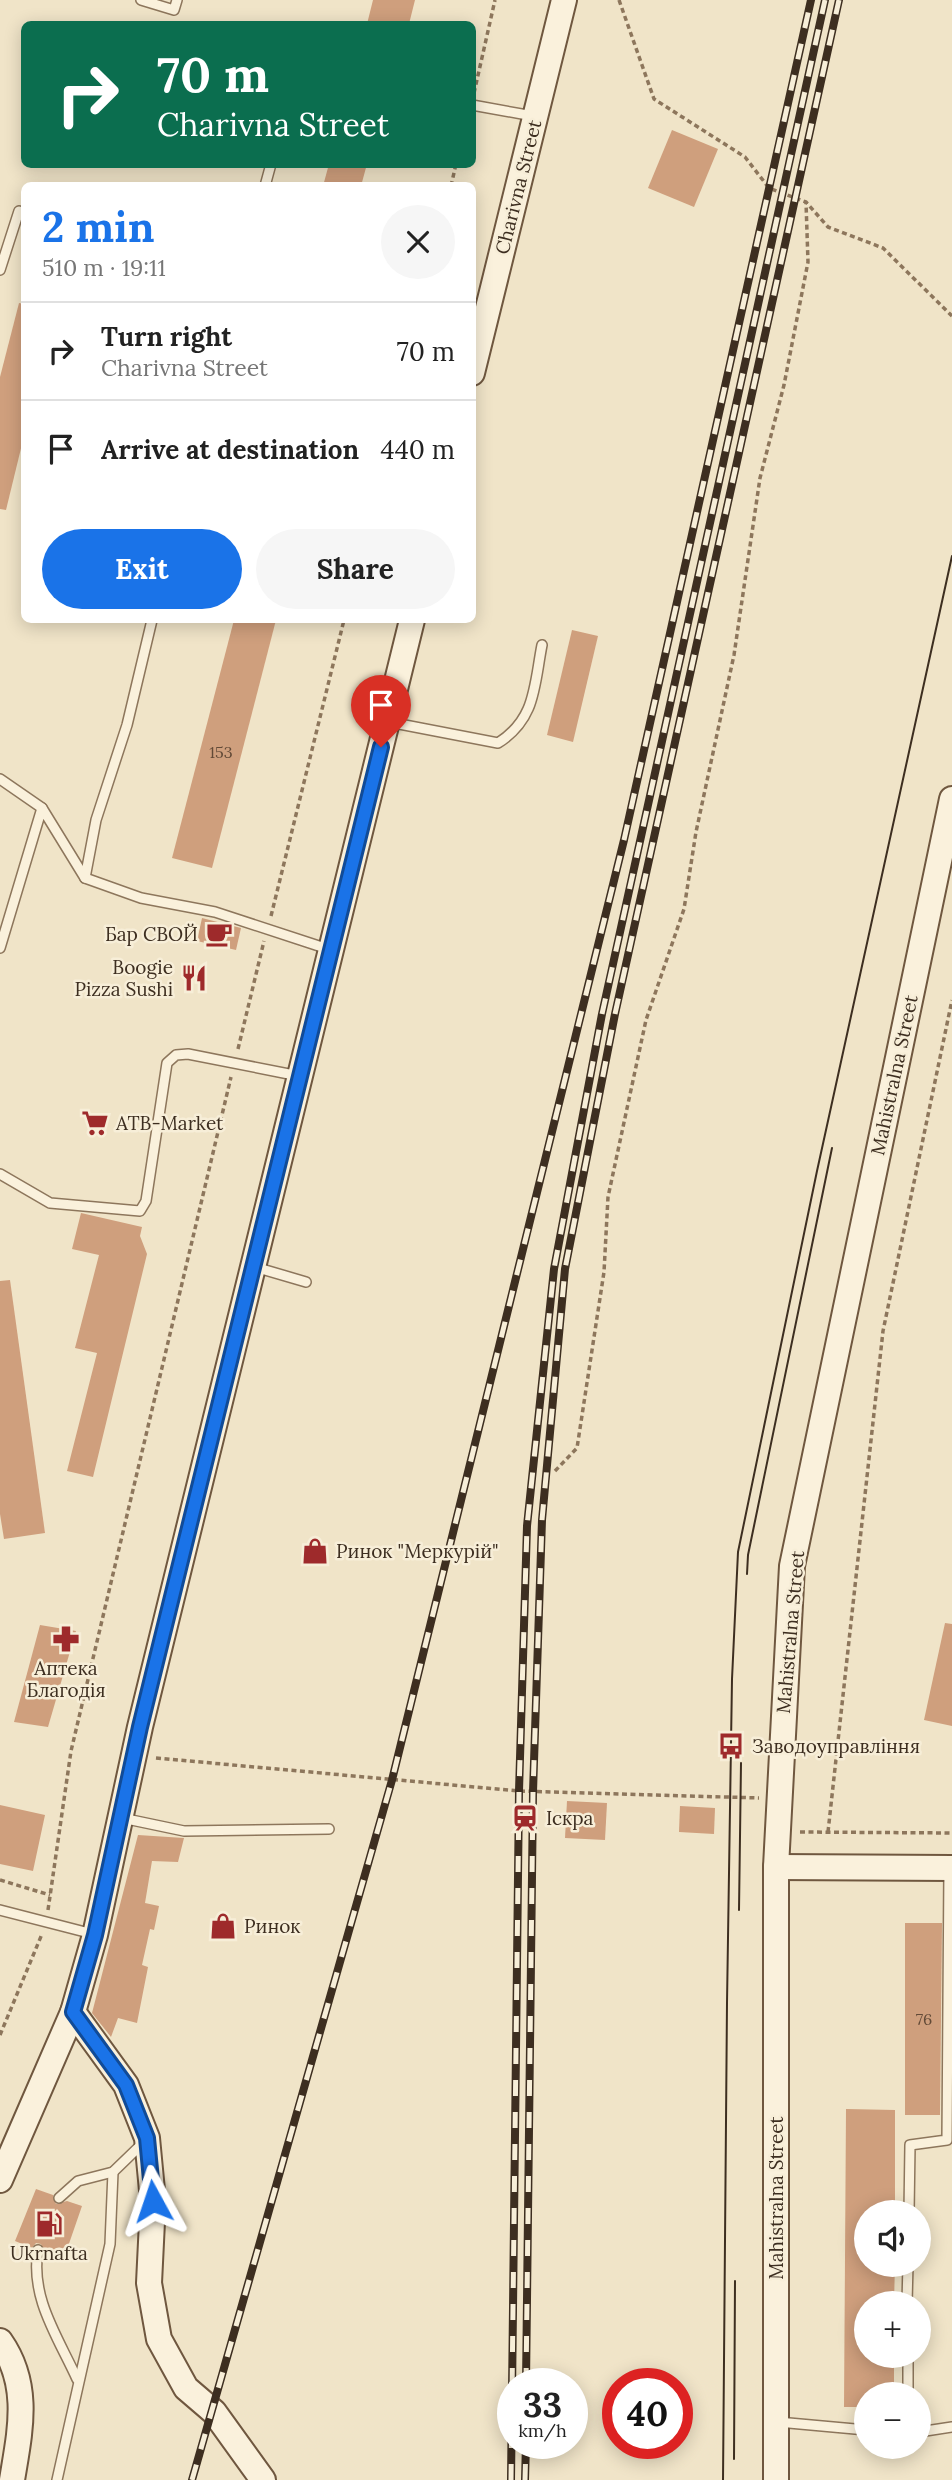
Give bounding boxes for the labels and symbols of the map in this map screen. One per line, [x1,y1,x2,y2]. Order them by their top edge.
street label: Charivna Street [490,117,546,257]
pin [351,675,411,747]
house number: 153 [209,742,233,762]
cafe icon: Бар СВОЙ [204,919,234,949]
place label: Бар СВОЙ [105,922,198,946]
place label: Boogie Pizza Sushi [75,955,173,1001]
restaurant icon: Boogie Pizza Sushi [179,963,209,993]
street label: Mahistralna Street [865,992,923,1157]
supermarket icon: ATB-Market [80,1108,110,1138]
place label: ATB-Market [115,1111,224,1135]
shop icon: Ринок "Меркурій" [300,1536,330,1566]
place label: Ринок "Меркурій" [336,1539,499,1563]
street label: Mahistralna Street [771,1549,809,1714]
pharmacy icon: Аптека Благодія [51,1624,81,1654]
place label: Аптека Благодія [26,1656,106,1702]
bus stop icon: Заводоуправління [716,1731,746,1761]
place label: Заводоуправління [752,1734,920,1758]
station icon: Іскра [510,1803,540,1833]
place label: Іскра [546,1806,594,1830]
shop icon: Ринок [208,1911,238,1941]
place label: Ринок [244,1914,301,1938]
house number: 76 [916,2009,932,2029]
street label: Mahistralna Street [764,2116,788,2280]
position arrow [116,2164,190,2238]
fuel station icon: Ukrnafta [34,2209,64,2239]
place label: Ukrnafta [10,2241,88,2265]
speed limit sign: 40 [602,2368,693,2459]

